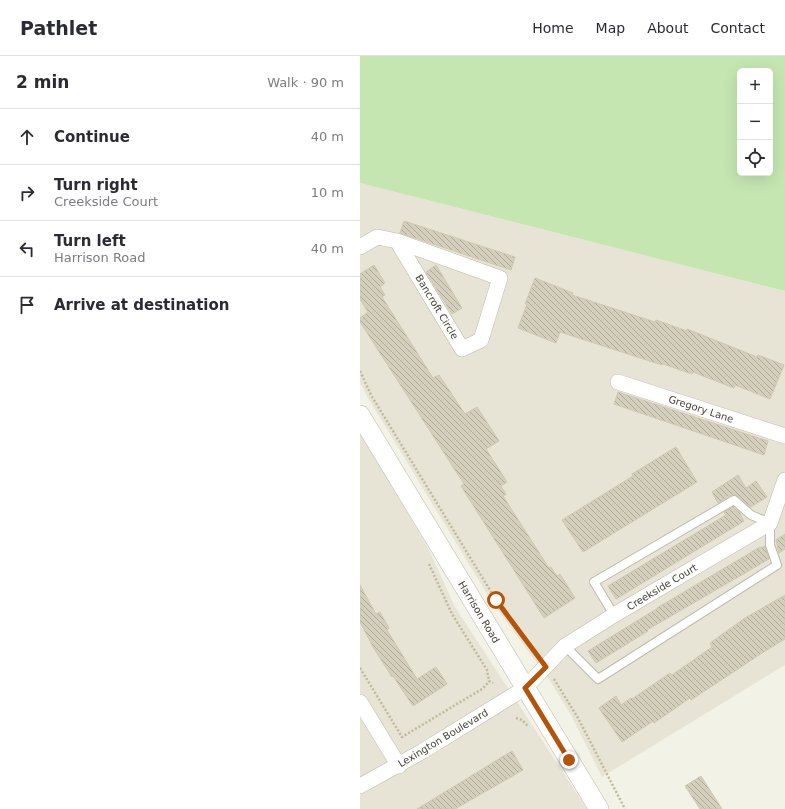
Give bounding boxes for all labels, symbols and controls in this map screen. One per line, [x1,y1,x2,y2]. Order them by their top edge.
text: Pathlet [20,17,97,39]
text: Home [532,20,574,36]
text: Map [596,20,625,36]
text: About [647,20,689,36]
text: Contact [711,20,765,36]
map controls [737,68,773,176]
button: + [737,68,773,104]
text: 2 min [16,72,69,92]
text: Walk · 90 m [267,75,344,90]
button: − [737,104,773,140]
icon: ahead [16,126,38,148]
text: Continue [54,128,130,146]
text: 40 m [311,129,344,144]
button: locate [737,140,773,176]
text: Turn right [54,176,138,194]
icon: right [16,182,38,204]
text: 10 m [311,185,344,200]
text: Creekside Court [54,194,158,209]
text: Turn left [54,232,126,250]
icon: left [16,238,38,260]
text: 40 m [311,241,344,256]
text: Harrison Road [54,250,146,265]
street label: Bancroft Circle [413,273,461,341]
icon: arrive [16,294,38,316]
text: Arrive at destination [54,296,229,314]
street label: Gregory Lane [667,393,735,425]
street label: Creekside Court [625,562,699,612]
street label: Harrison Road [456,579,502,645]
route start [487,591,505,609]
street label: Lexington Boulevard [396,707,490,769]
route end [560,751,578,769]

